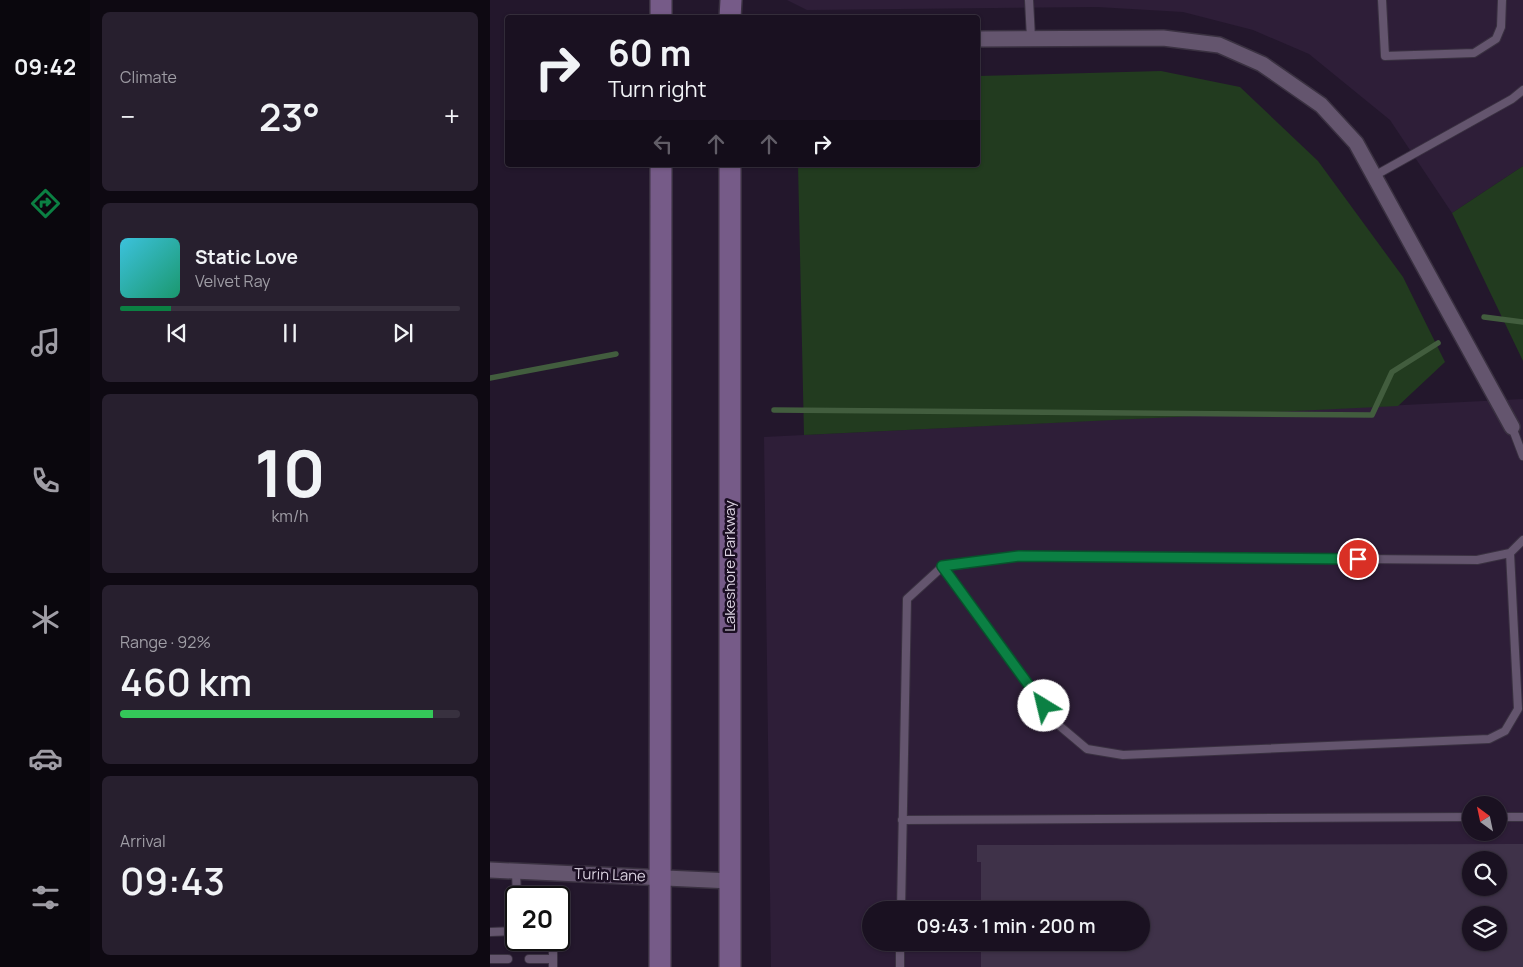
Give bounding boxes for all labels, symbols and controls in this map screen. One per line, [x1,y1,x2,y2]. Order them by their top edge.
text: 60 m [608,29,691,77]
icon: right [525,35,590,100]
text: 09:42 [14,52,76,82]
text: Climate [120,66,177,88]
text: Turn right [608,74,706,104]
text: 23° [259,90,320,142]
text: − [120,97,135,135]
text: + [444,97,460,135]
icon: left [649,130,677,158]
icon: ahead [702,130,730,158]
icon: ahead [755,130,783,158]
icon: right [808,130,836,158]
icon: directions [28,186,63,221]
text: Static Love [195,244,298,270]
text: Velvet Ray [195,270,271,292]
icon: previous [163,319,191,347]
icon: pause [276,319,304,347]
icon: next [389,319,417,347]
icon: music [28,325,63,360]
text: 10 [254,428,326,517]
icon: phone [28,463,63,498]
street label: Lakeshore Parkway [719,500,740,632]
text: km/h [271,505,309,527]
pin [1337,538,1379,580]
icon: arrive [1344,545,1372,573]
icon: climate [28,602,63,637]
text: Range · 92% [120,631,211,653]
text: 460 km [120,655,252,707]
position arrow [1017,679,1069,731]
icon: car [28,741,63,776]
north arrow [1462,796,1508,841]
map controls [1462,796,1507,951]
text: Arrival [120,830,166,852]
button: search [1462,851,1507,896]
text: 09:43 [120,854,225,906]
street label: Turin Lane [574,863,646,886]
icon: filters [28,880,63,915]
speed limit sign: 20 [505,886,570,951]
button: layers [1462,906,1507,951]
text: 09:43 · 1 min · 200 m [917,913,1095,939]

